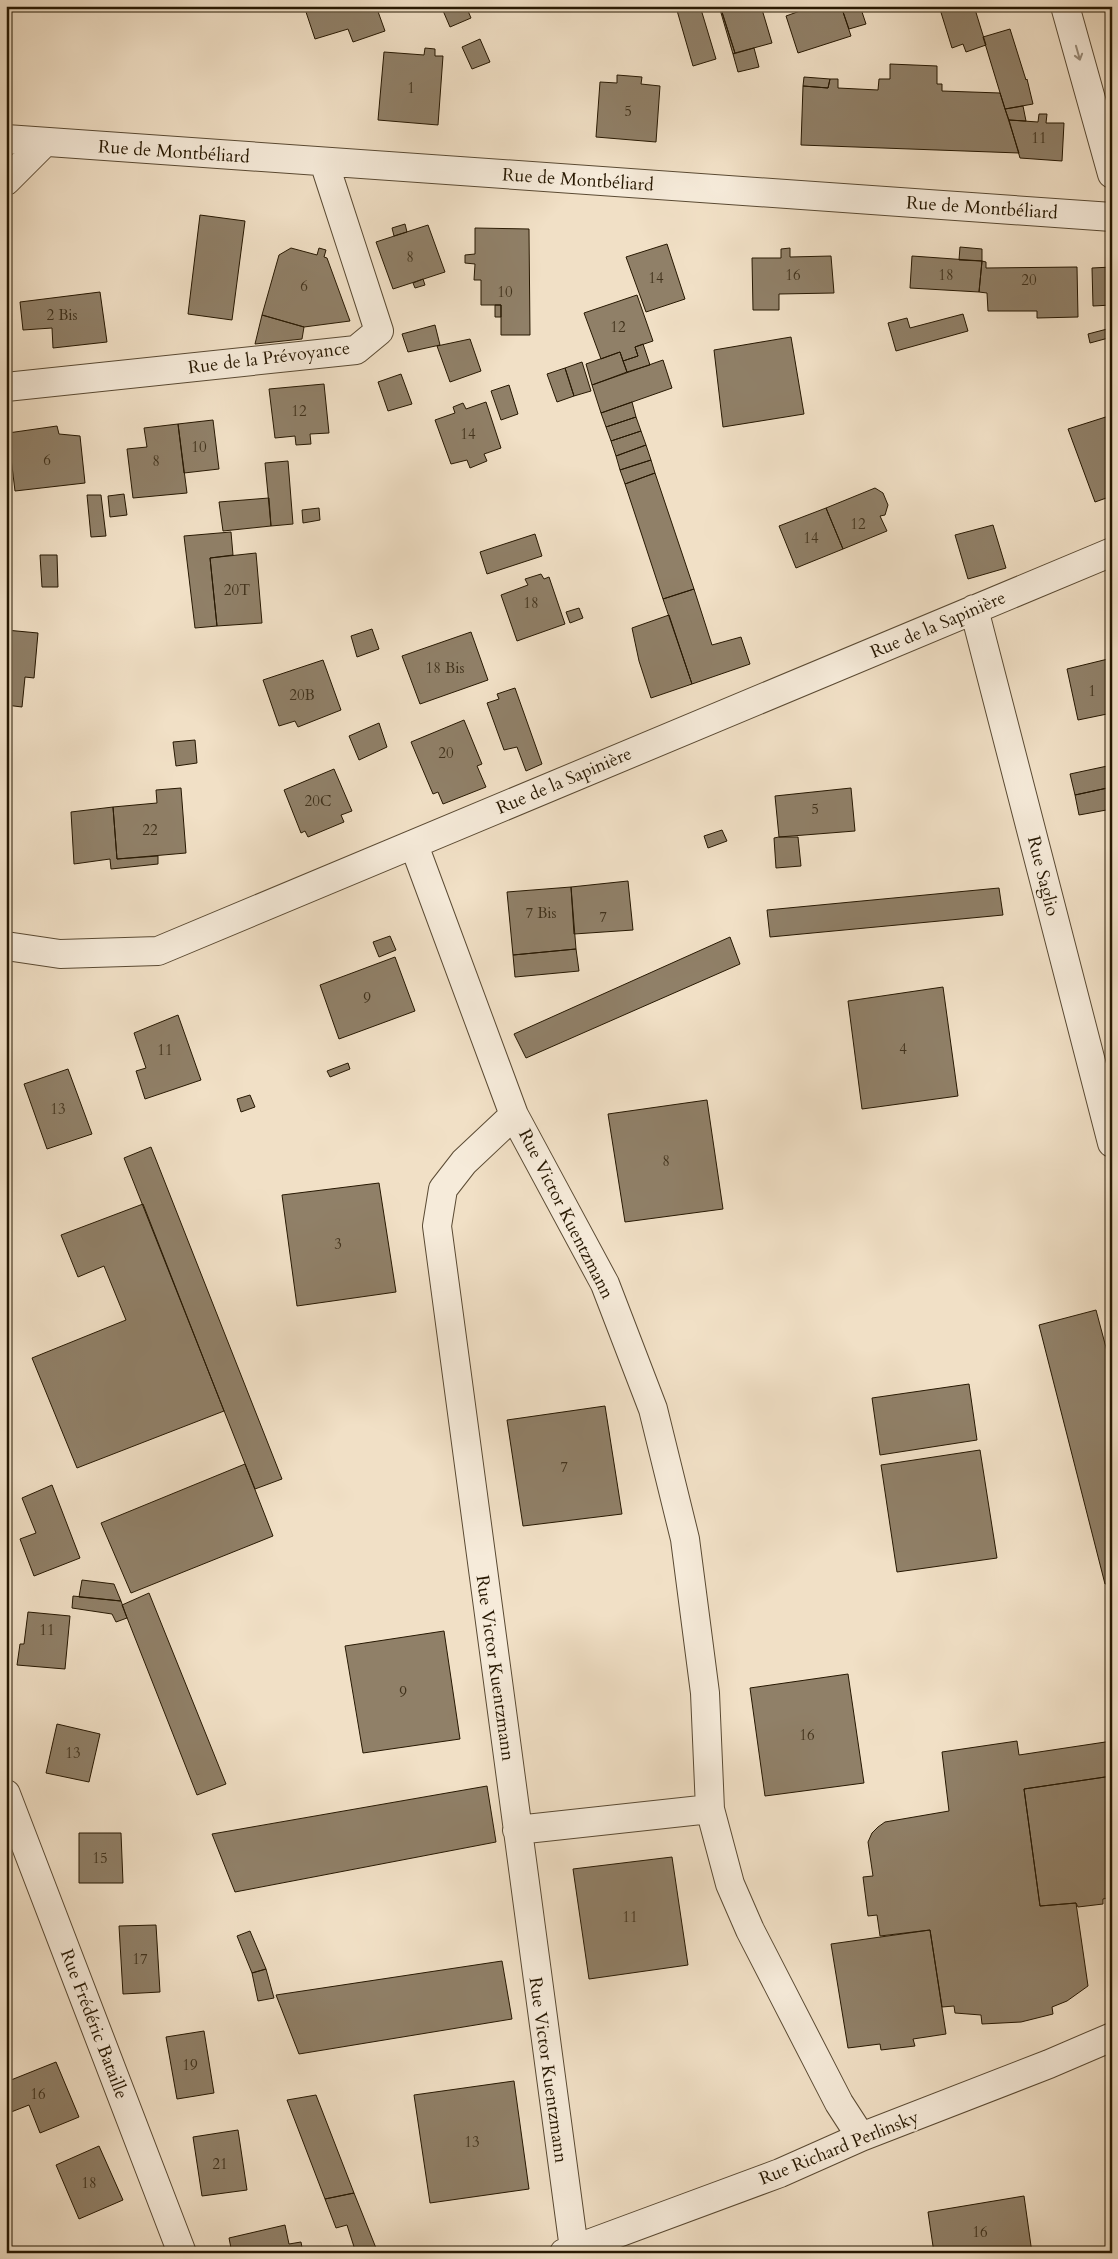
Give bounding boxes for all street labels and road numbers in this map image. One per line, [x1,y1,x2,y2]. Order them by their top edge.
street label: Rue de Montbéliard [97,134,251,170]
street label: Rue de Montbéliard [501,162,655,198]
street label: Rue de Montbéliard [905,190,1059,226]
street label: Rue de la Prévoyance [186,336,352,380]
street label: Rue de la Sapinière [866,585,1010,665]
street label: Rue de la Sapinière [492,741,636,821]
street label: Rue Saglio [1021,833,1065,919]
street label: Rue Victor Kuentzmann [512,1125,620,1304]
street label: Rue Victor Kuentzmann [470,1573,521,1763]
street label: Rue Frédéric Bataille [54,1945,134,2103]
street label: Rue Victor Kuentzmann [523,1975,574,2165]
street label: Rue Richard Perlinsky [755,2104,923,2191]

